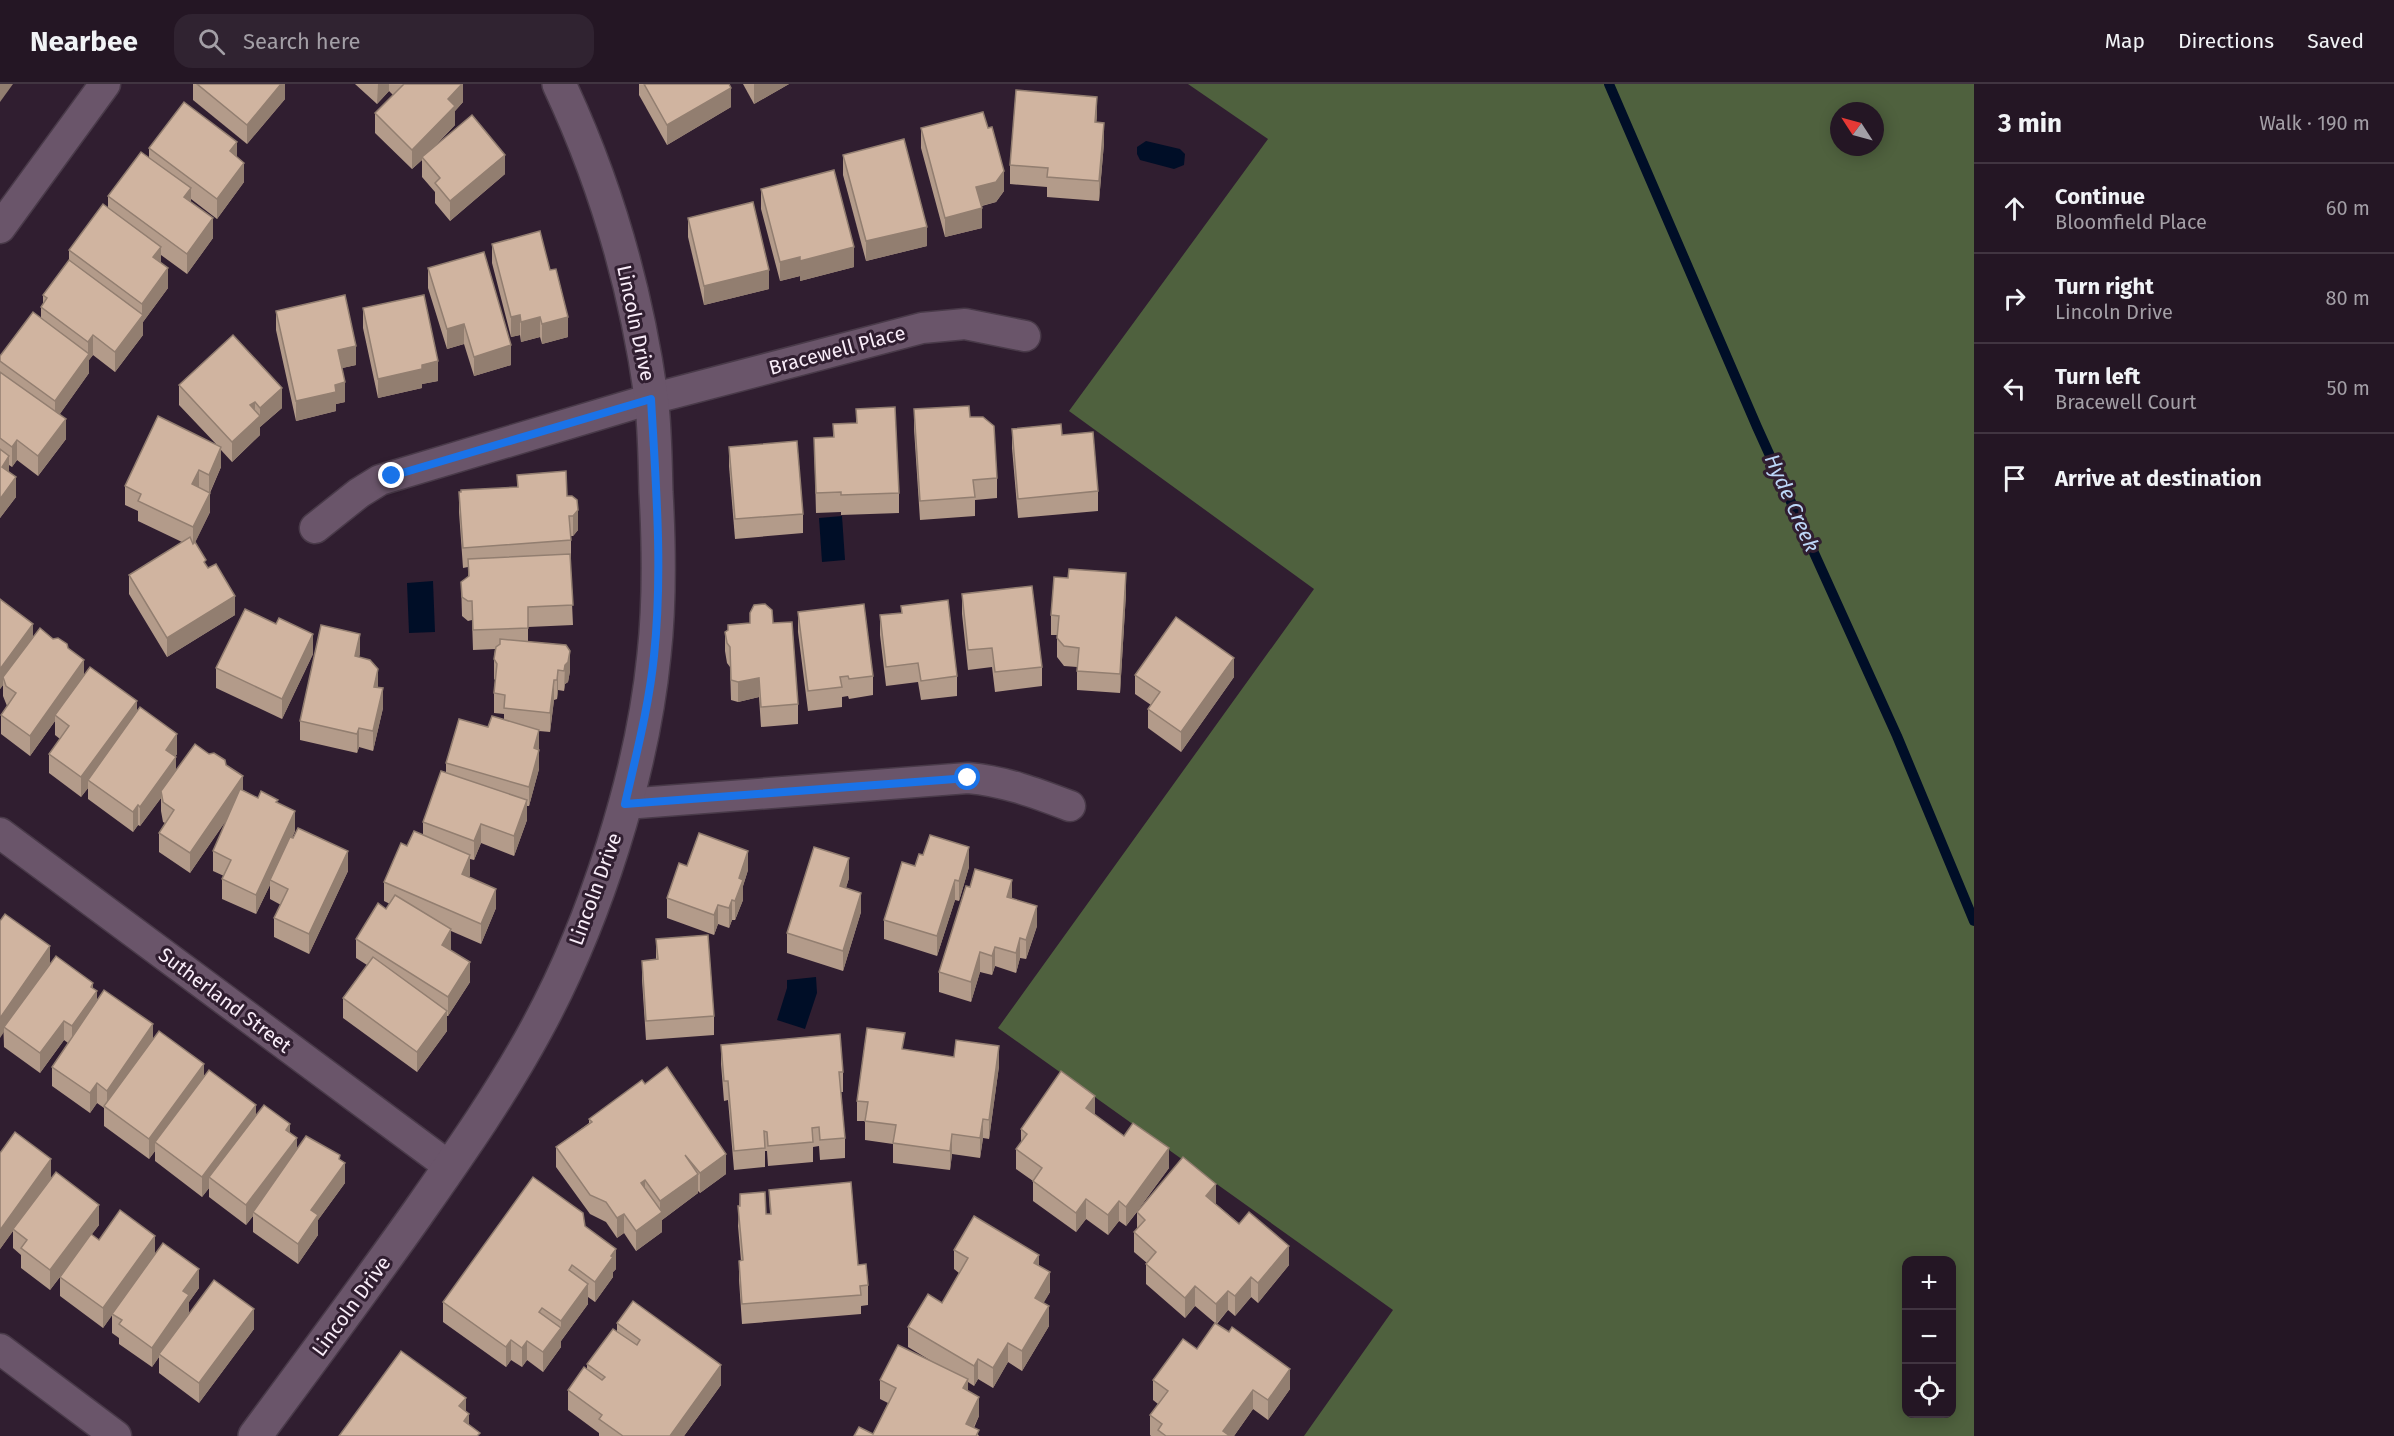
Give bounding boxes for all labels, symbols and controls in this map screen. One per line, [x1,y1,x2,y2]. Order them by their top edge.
search box [174,14,594,68]
text: Nearbee [30,25,138,58]
icon: search [195,25,228,58]
text: Search here [243,28,360,55]
text: Map [2105,28,2145,54]
text: Directions [2178,28,2274,54]
text: Saved [2307,28,2364,54]
north arrow [1830,102,1884,156]
text: 3 min [1998,108,2062,139]
text: Walk · 190 m [2259,111,2370,135]
text: Continue [2055,183,2145,210]
icon: ahead [1998,192,2031,225]
text: 60 m [2326,196,2370,220]
text: Bloomfield Place [2055,210,2207,234]
street label: Lincoln Drive [612,263,660,383]
text: Turn right [2055,273,2154,300]
icon: right [1998,282,2031,315]
text: 80 m [2325,286,2370,310]
text: Lincoln Drive [2055,300,2173,324]
street label: Bracewell Place [766,320,908,380]
text: Turn left [2055,363,2140,390]
icon: left [1998,372,2031,405]
text: 50 m [2326,376,2370,400]
text: Bracewell Court [2055,390,2196,414]
water label: Hyde Creek [1759,450,1825,556]
route end [378,462,404,488]
icon: arrive [1998,462,2031,495]
text: Arrive at destination [2055,465,2262,492]
route start [954,764,980,790]
street label: Lincoln Drive [564,829,626,949]
street label: Sutherland Street [154,942,297,1058]
street label: Lincoln Drive [307,1251,395,1361]
map controls [1902,1256,1956,1418]
button: + [1902,1256,1956,1310]
button: − [1902,1310,1956,1364]
button: locate [1902,1364,1956,1418]

